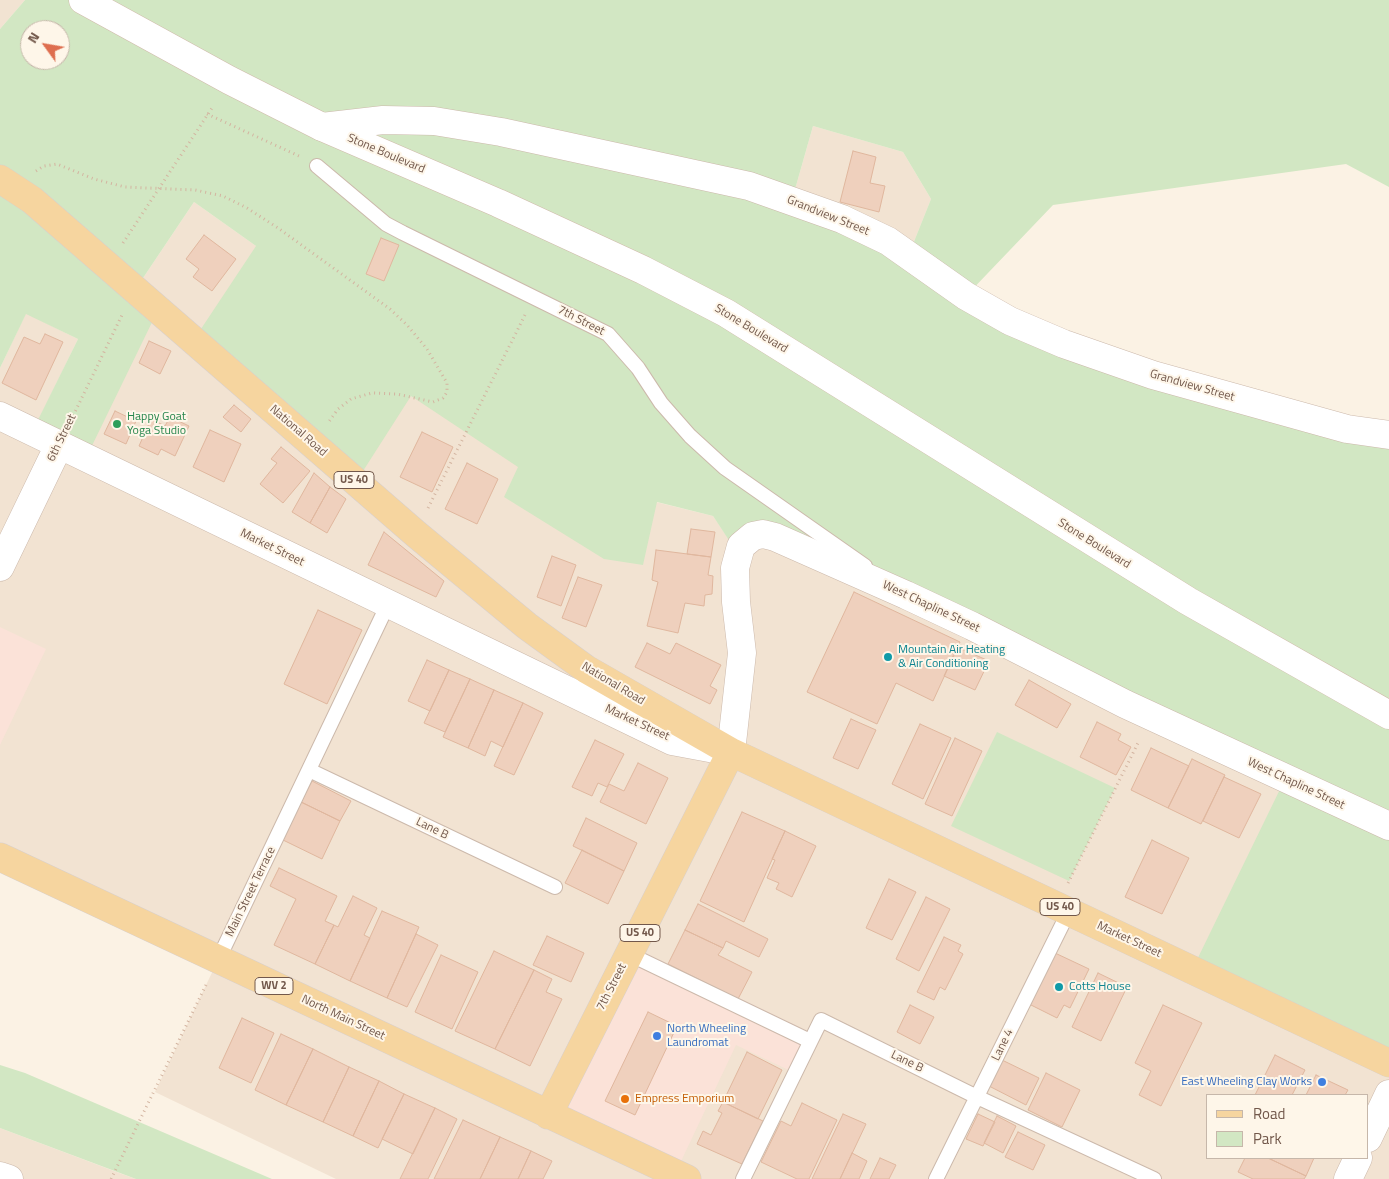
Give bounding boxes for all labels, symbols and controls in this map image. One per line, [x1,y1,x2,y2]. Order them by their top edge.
north arrow [20,20,70,70]
text: N [21,28,44,47]
street label: Stone Boulevard [345,131,427,177]
street label: Grandview Street [785,193,871,239]
street label: Stone Boulevard [712,301,790,357]
street label: 7th Street [555,303,607,339]
street label: Grandview Street [1148,367,1236,405]
street label: National Road [266,402,330,460]
place label: Happy Goat Yoga Studio [127,410,186,438]
street label: 6th Street [44,412,80,464]
marker: Happy Goat Yoga Studio [111,418,123,430]
road number: US 40 [334,472,374,488]
street label: Stone Boulevard [1055,516,1133,572]
street label: Market Street [238,526,306,570]
street label: West Chapline Street [880,578,982,636]
place label: Mountain Air Heating & Air Conditioning [898,643,1005,671]
marker: Mountain Air Heating & Air Conditioning [882,651,894,663]
street label: National Road [579,660,647,708]
street label: Market Street [602,702,672,744]
street label: West Chapline Street [1245,755,1347,813]
street label: Lane B [413,815,451,843]
street label: Main Street Terrace [223,845,279,939]
road number: US 40 [1040,899,1080,916]
street label: Market Street [1094,919,1164,961]
road number: US 40 [620,924,660,941]
street label: 7th Street [594,961,630,1013]
road number: WV 2 [255,978,293,994]
place label: Cotts House [1069,980,1131,994]
marker: Cotts House [1053,981,1065,993]
street label: North Main Street [299,992,387,1044]
place label: North Wheeling Laundromat [667,1022,746,1050]
street label: Lane 4 [989,1027,1017,1063]
marker: North Wheeling Laundromat [651,1030,663,1042]
street label: Lane B [888,1048,926,1076]
place label: East Wheeling Clay Works [1181,1075,1312,1089]
marker: East Wheeling Clay Works [1316,1076,1328,1088]
place label: Empress Emporium [635,1092,734,1106]
marker: Empress Emporium [619,1093,631,1105]
legend [1206,1094,1369,1159]
text: Road [1253,1102,1285,1125]
text: Park [1253,1127,1282,1150]

